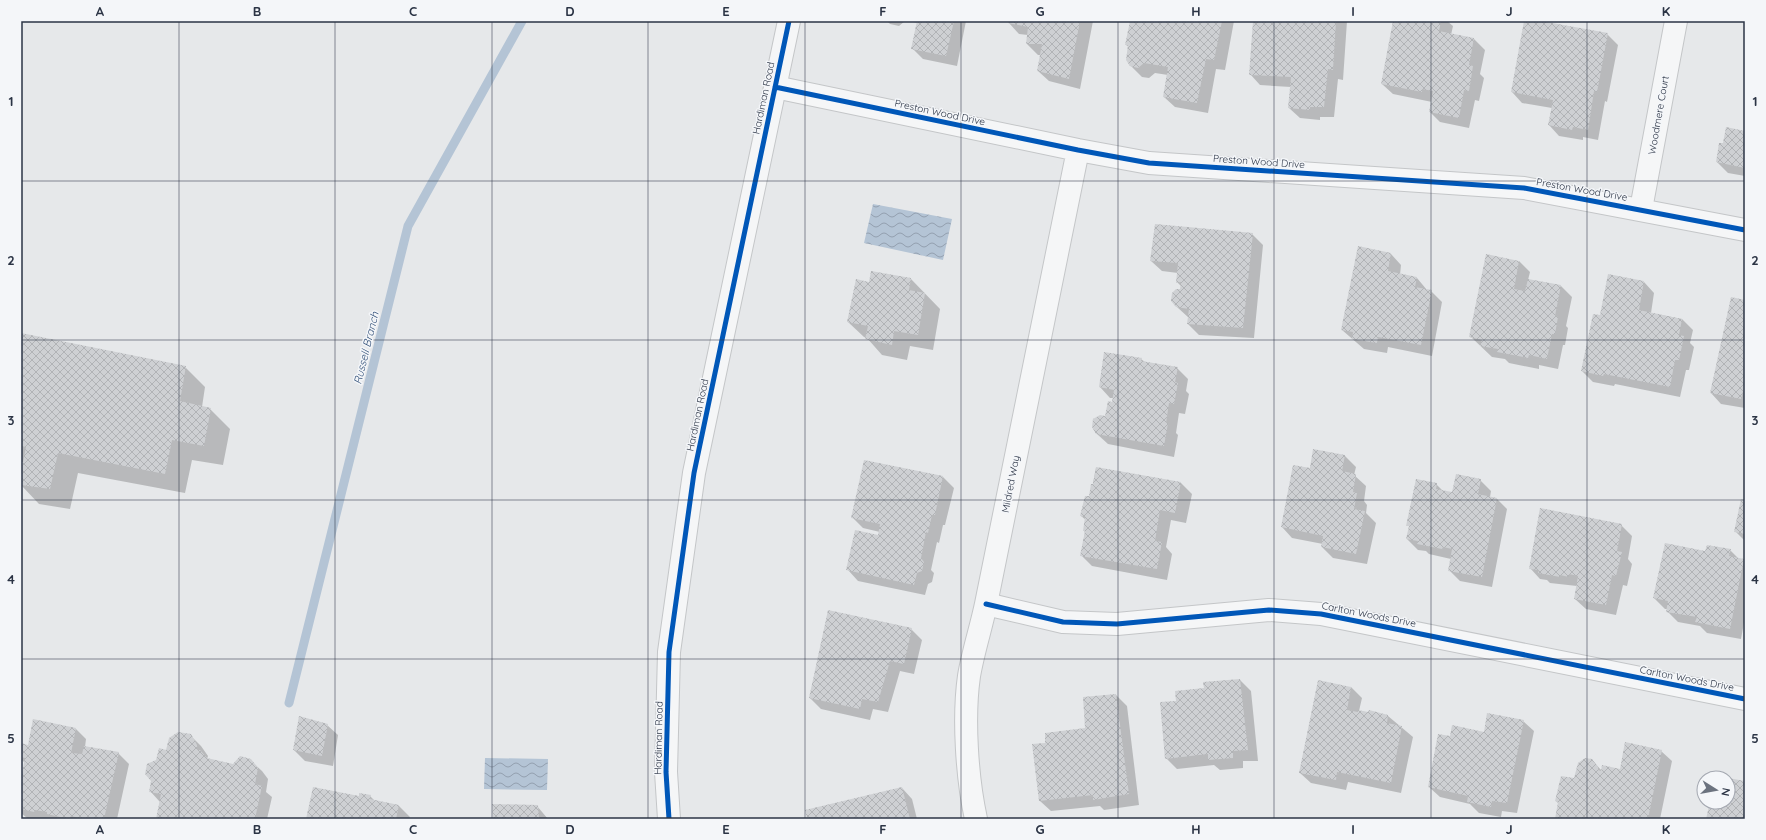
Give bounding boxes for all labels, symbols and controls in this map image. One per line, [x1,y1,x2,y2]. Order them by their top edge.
text: A [96,3,105,19]
text: B [253,3,261,19]
text: C [409,3,417,19]
text: D [565,3,575,19]
text: E [722,3,730,19]
text: F [879,3,887,19]
text: G [1035,3,1045,19]
text: H [1191,3,1201,19]
text: I [1351,3,1355,19]
text: J [1505,3,1513,19]
text: K [1662,3,1671,19]
street label: Hardiman Road [749,61,777,135]
street label: Woodmere Court [1645,74,1672,156]
text: 1 [8,93,14,109]
text: 1 [1752,93,1758,109]
street label: Preston Wood Drive [893,97,987,129]
street label: Preston Wood Drive [1212,152,1306,171]
street label: Preston Wood Drive [1535,175,1629,204]
text: 2 [7,252,15,268]
text: 2 [1751,252,1759,268]
water label: Russell Branch [350,310,382,386]
street label: Hardiman Road [683,378,711,452]
text: 3 [8,412,15,428]
text: 3 [1752,412,1759,428]
street label: Mildred Way [999,454,1022,514]
text: 4 [7,571,15,587]
text: 4 [1751,571,1759,587]
street label: Carlton Woods Drive [1321,599,1417,630]
street label: Carlton Woods Drive [1639,663,1735,694]
street label: Hardiman Road [651,701,666,775]
text: 5 [7,730,15,746]
text: 5 [1751,730,1759,746]
north arrow [1696,770,1736,810]
text: N [1718,787,1733,797]
text: A [96,821,105,837]
text: B [253,821,261,837]
text: C [409,821,417,837]
text: D [565,821,575,837]
text: E [722,821,730,837]
text: F [879,821,887,837]
text: G [1035,821,1045,837]
text: H [1191,821,1201,837]
text: I [1351,821,1355,837]
text: J [1505,821,1513,837]
text: K [1662,821,1671,837]

